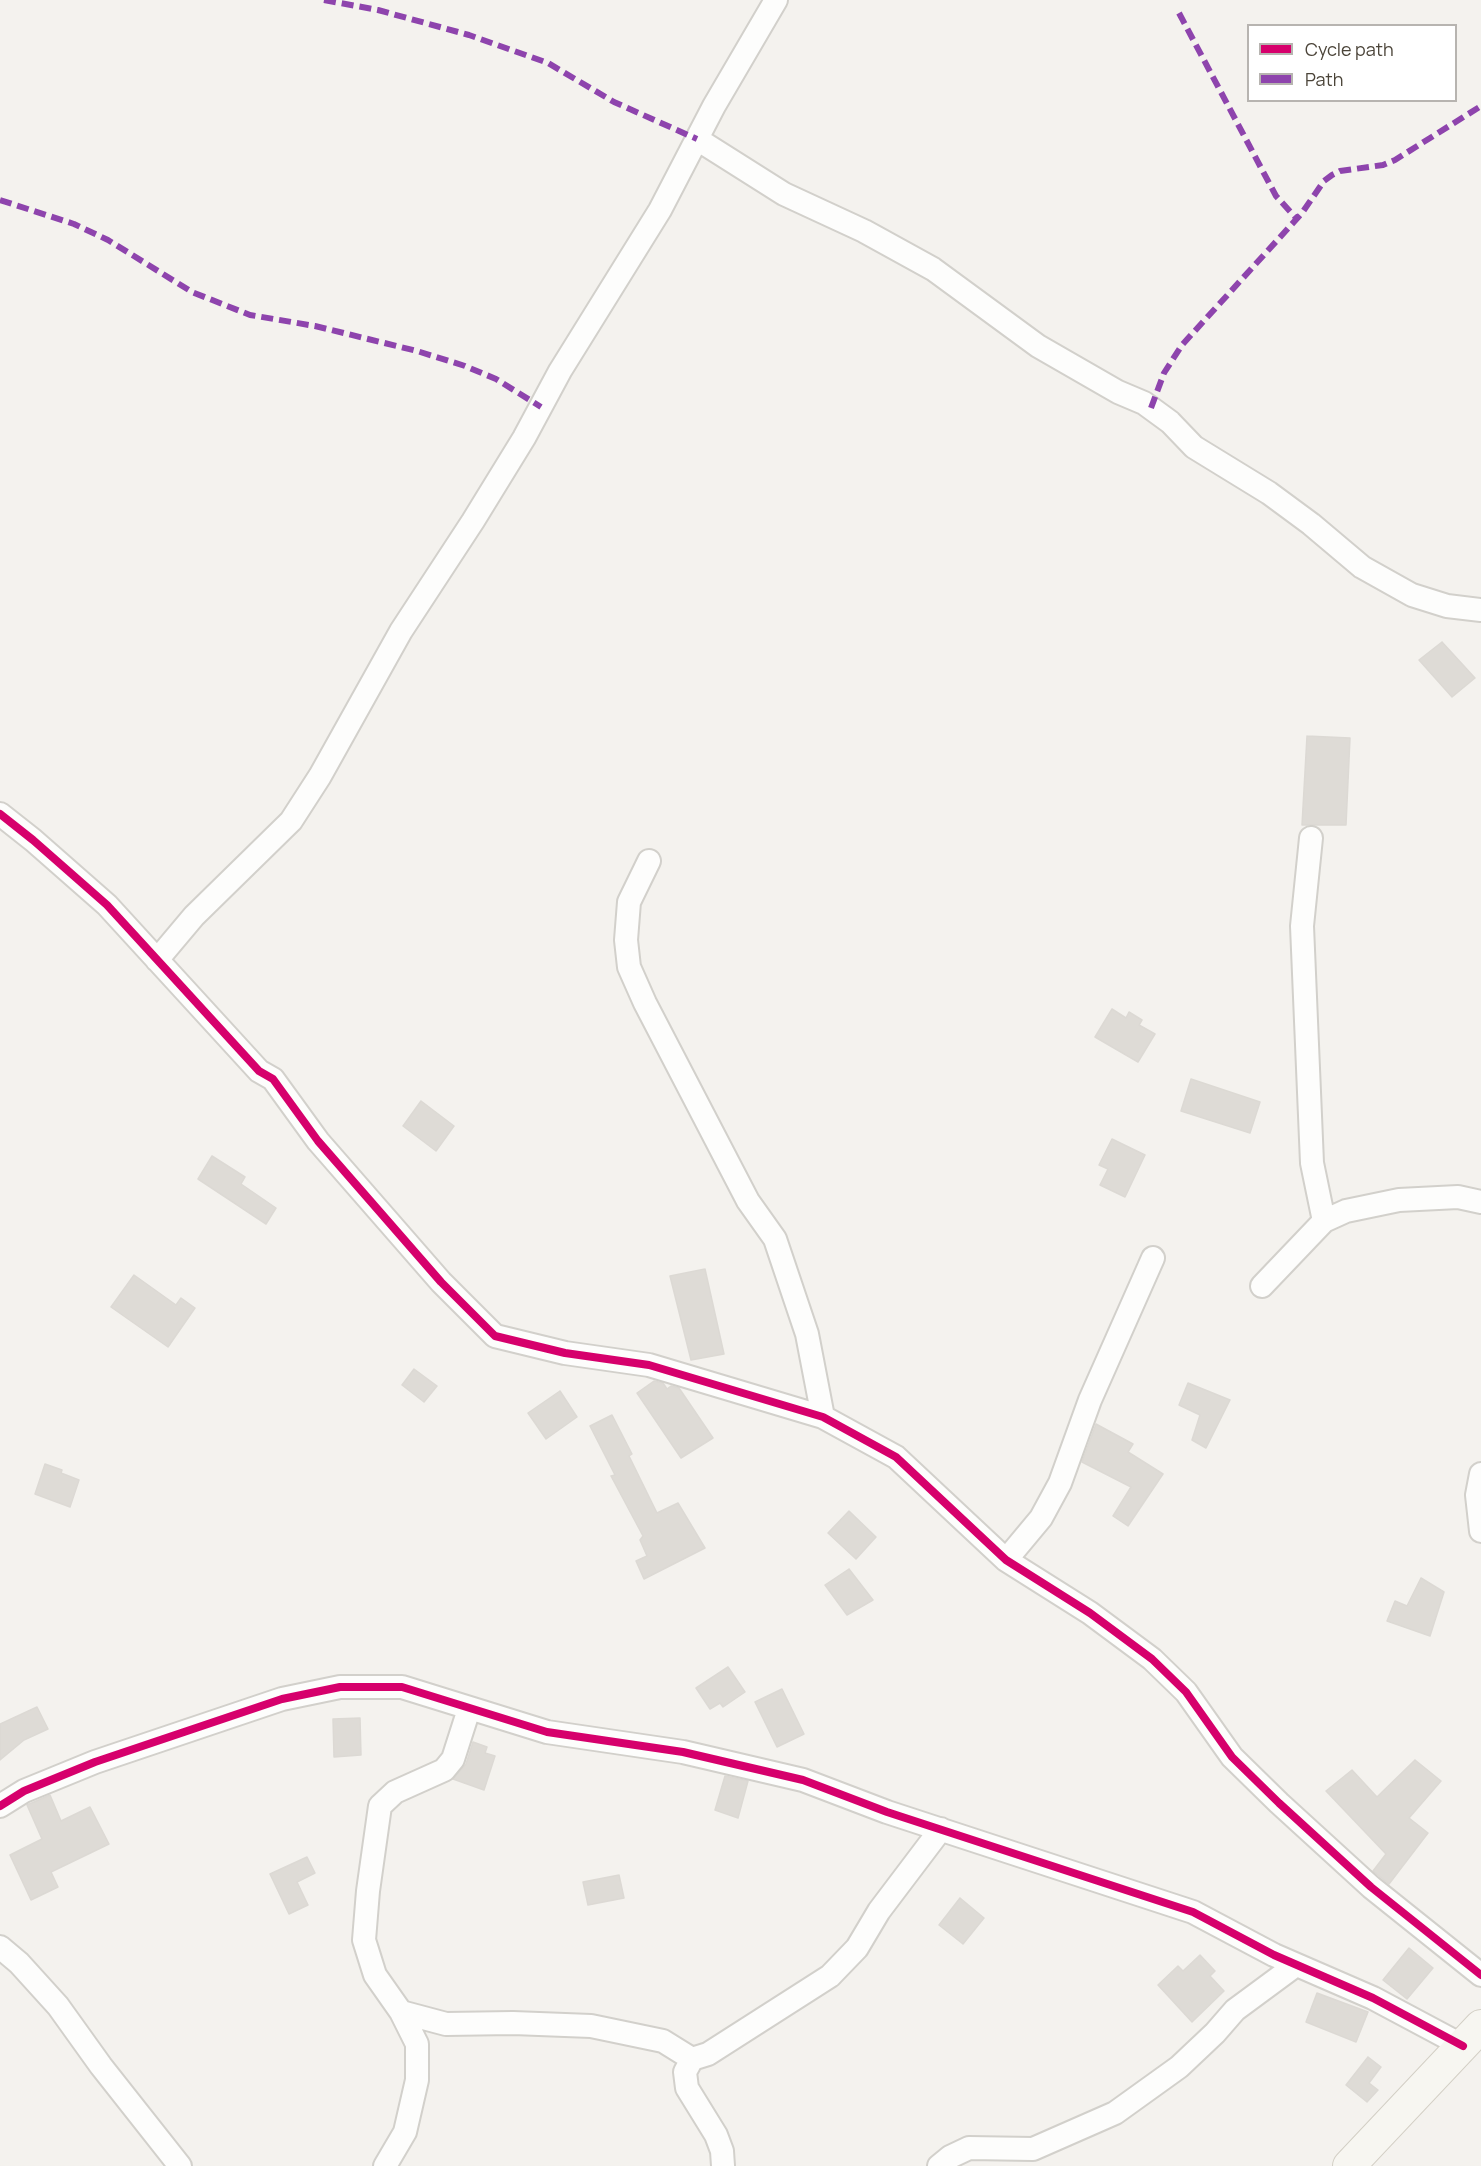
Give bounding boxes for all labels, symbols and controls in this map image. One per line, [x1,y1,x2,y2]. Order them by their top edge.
legend [1247,24,1457,102]
text: Cycle path [1305,37,1394,61]
text: Path [1305,67,1343,91]

